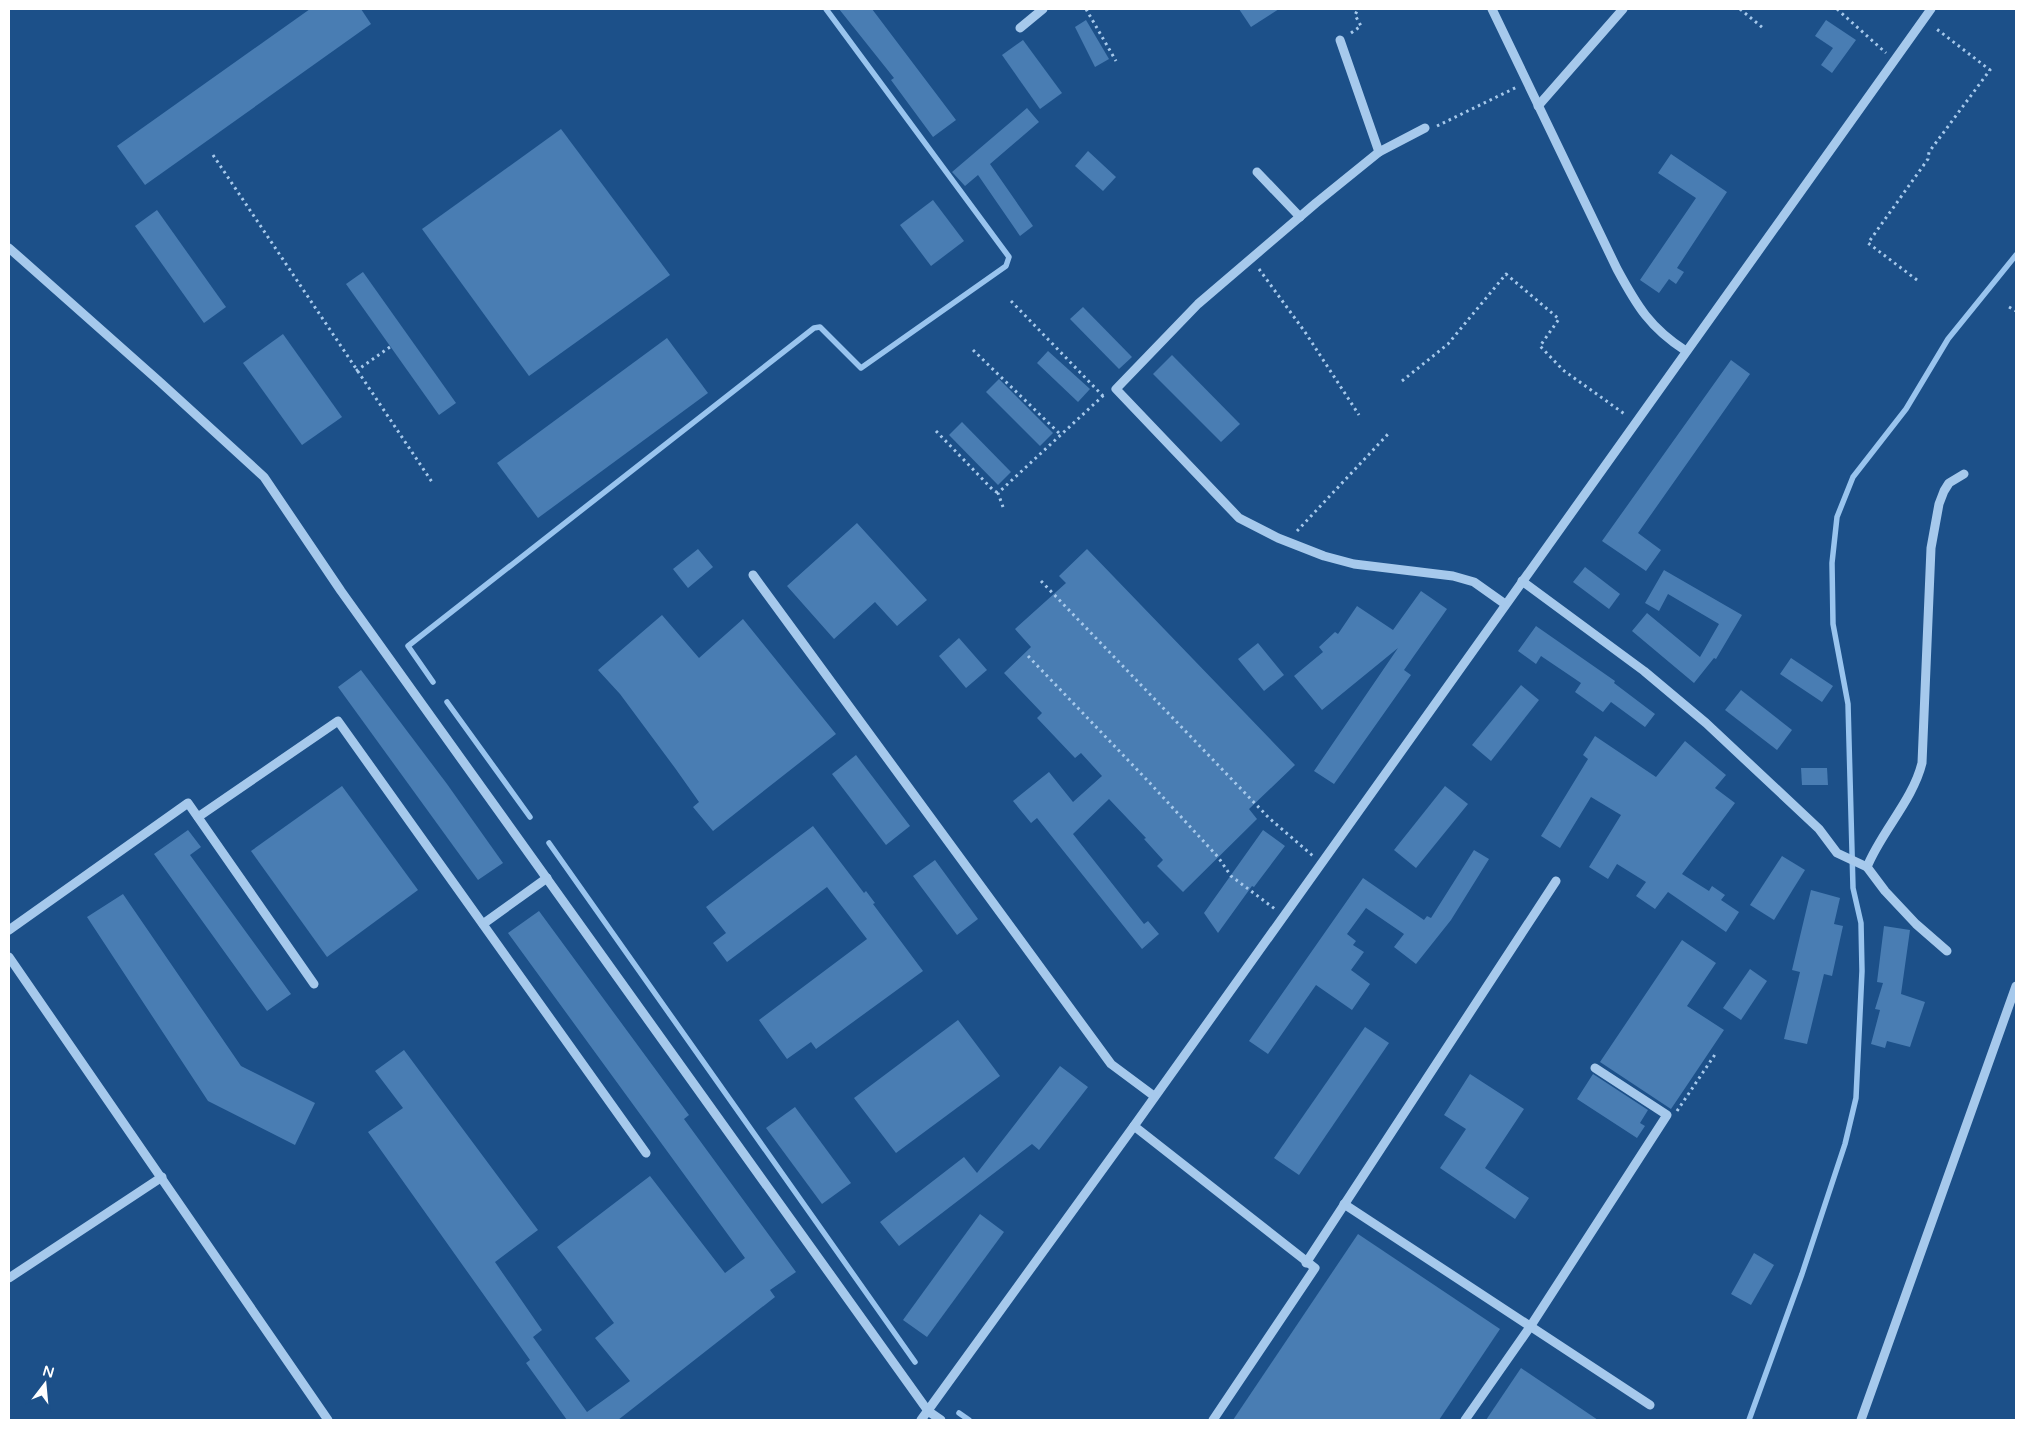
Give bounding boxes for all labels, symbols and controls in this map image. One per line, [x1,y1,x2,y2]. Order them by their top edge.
north arrow [20,1359,70,1409]
text: N [41,1362,56,1382]

